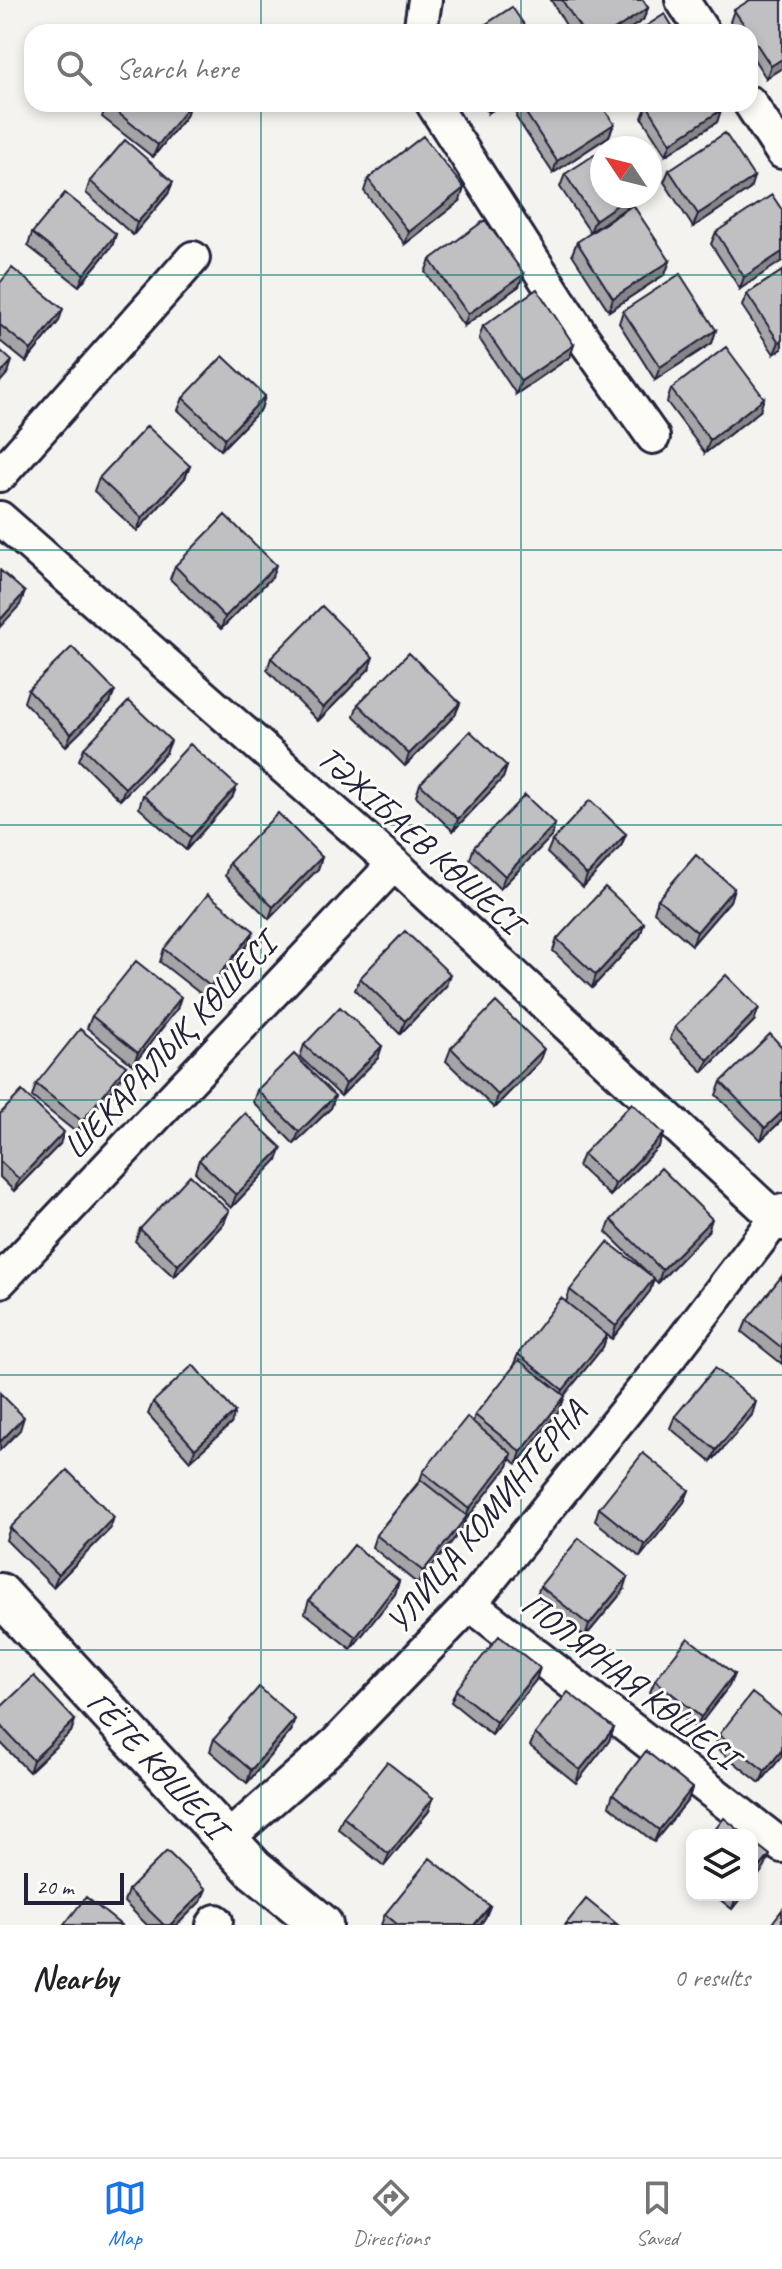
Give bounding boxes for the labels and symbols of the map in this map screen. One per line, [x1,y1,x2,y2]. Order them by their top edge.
north arrow [590,136,662,208]
street label: ТӘЖІБАЕВ КӨШЕСІ [309,736,537,947]
street label: ШЕКАРАЛЫҚ КӨШЕСІ [53,919,290,1168]
street label: УЛИЦА КОМИНТЕРНА [376,1391,597,1642]
street label: ПОЛЯРНАЯ КӨШЕСІ [513,1582,752,1782]
street label: ГЁТЕ КӨШЕСІ [78,1681,241,1852]
scale bar [24,1869,124,1905]

